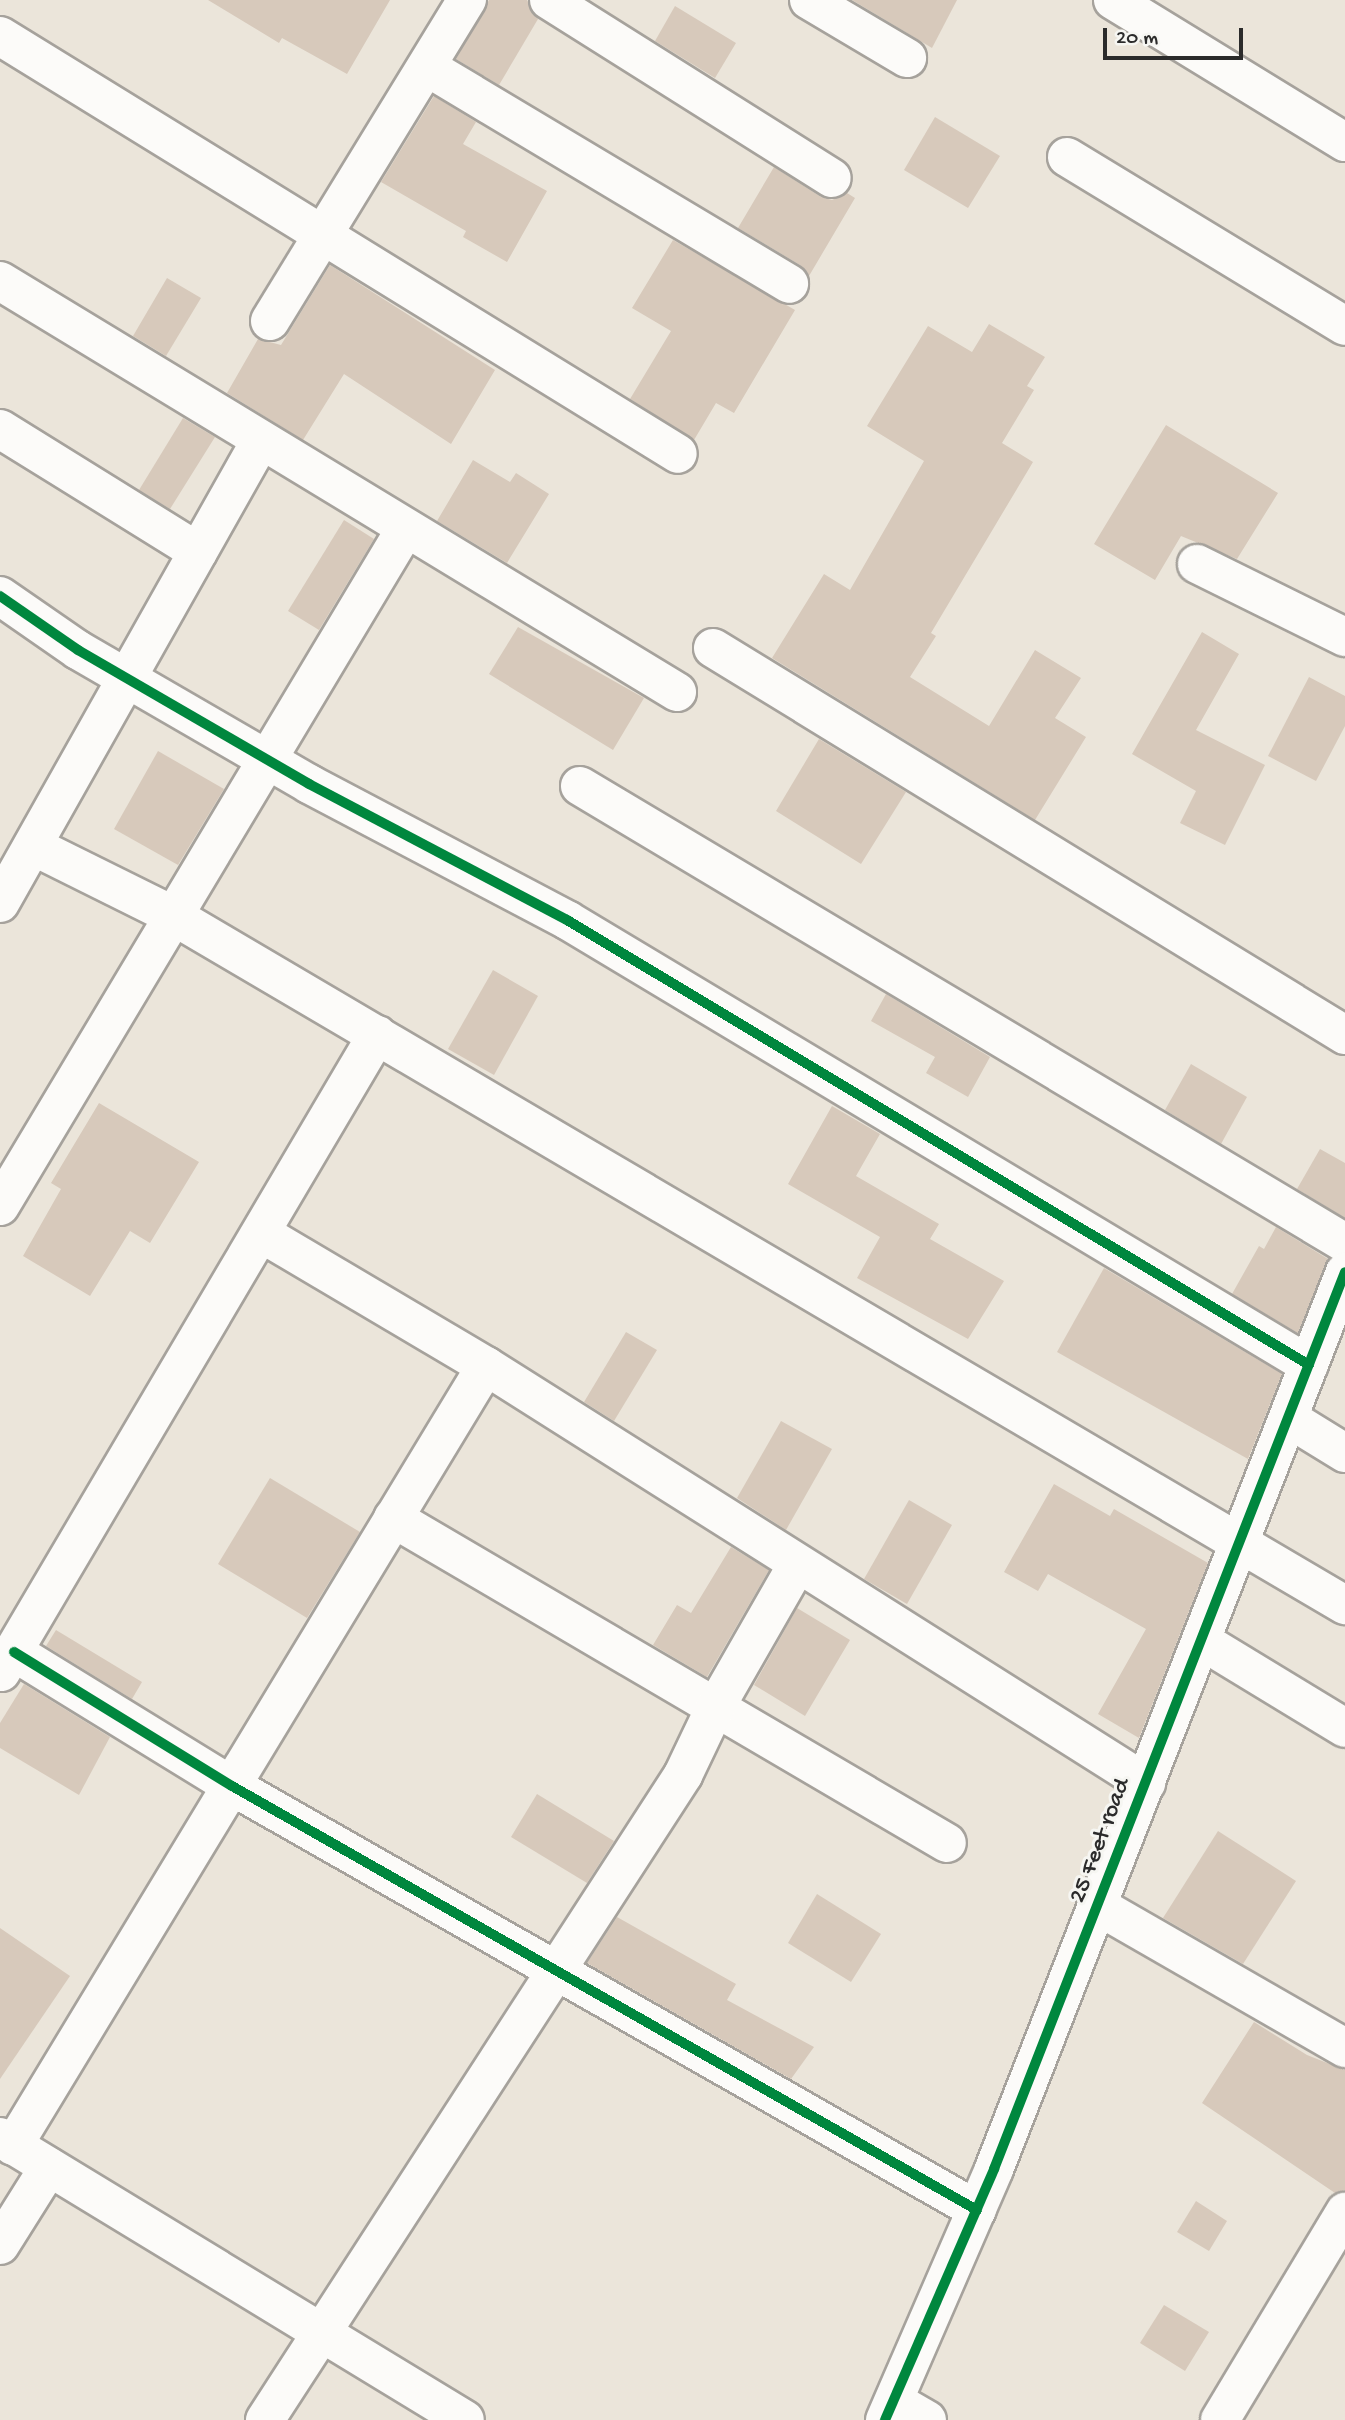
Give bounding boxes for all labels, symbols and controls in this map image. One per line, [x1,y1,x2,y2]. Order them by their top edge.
scale bar [1107,14,1247,58]
text: 20 m [1116,27,1158,52]
street label: 25 Feet road [1064,1775,1138,1907]

